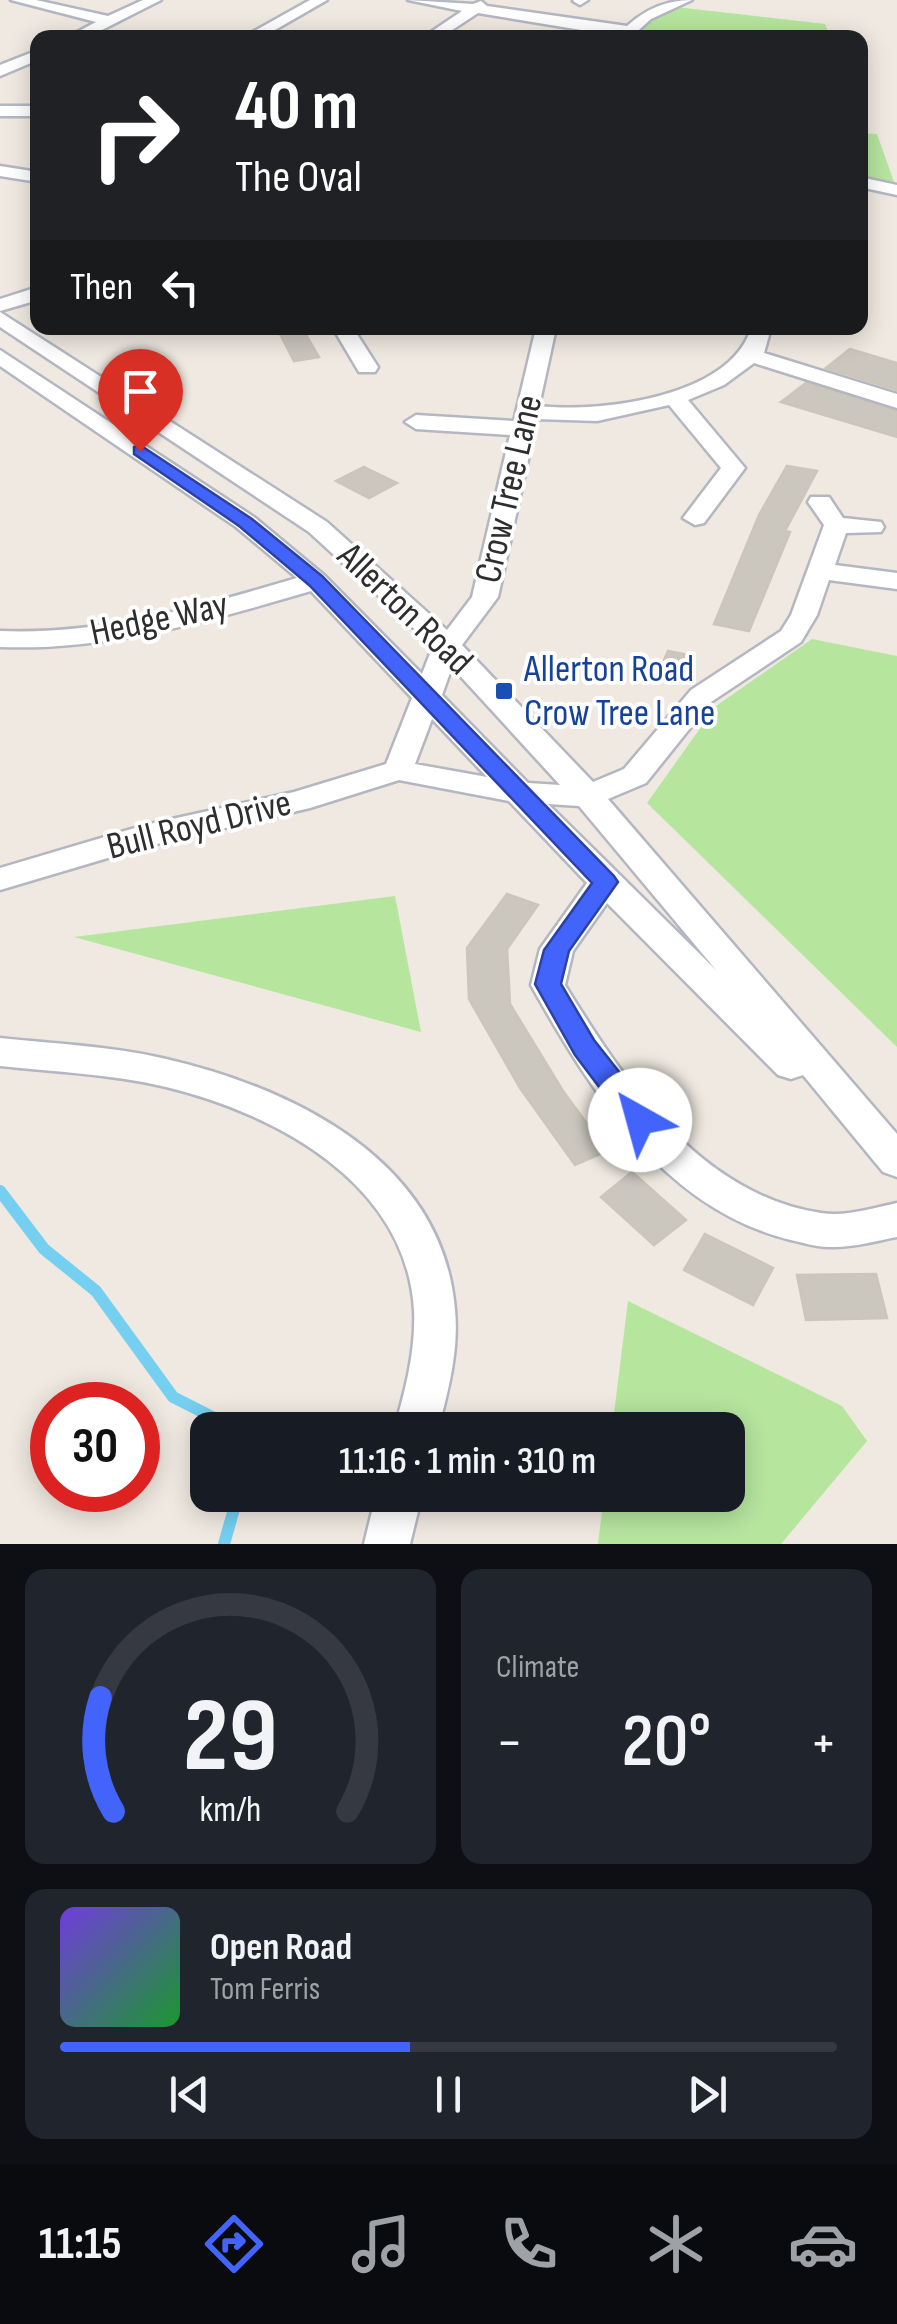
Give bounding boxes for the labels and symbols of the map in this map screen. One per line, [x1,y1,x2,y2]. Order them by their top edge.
pin [98,349,183,452]
street label: Crow Tree Lane [466,391,552,587]
street label: Allerton Road [327,533,482,684]
street label: Hedge Way [86,582,232,656]
place label: Allerton Road Crow Tree Lane [523,647,715,736]
marker: Allerton Road Crow Tree Lane [493,680,515,702]
street label: Bull Royd Drive [102,780,296,870]
position arrow [588,1068,692,1172]
speed limit sign: 30 [30,1382,160,1512]

